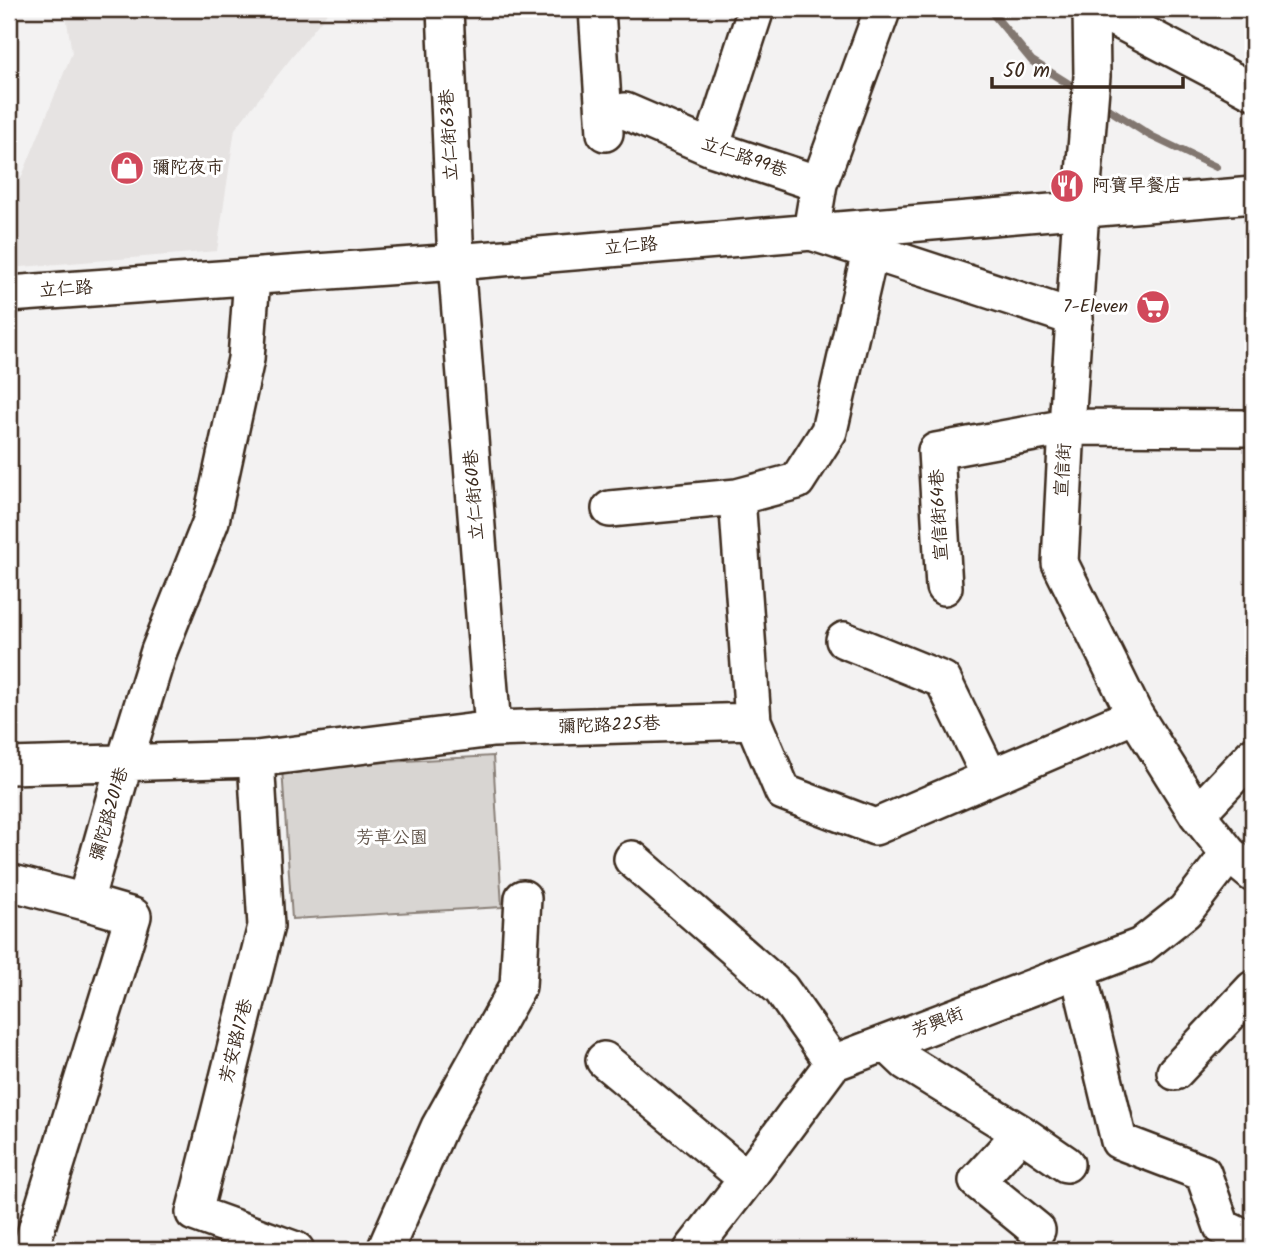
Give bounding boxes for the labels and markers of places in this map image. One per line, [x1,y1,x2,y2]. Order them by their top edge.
shop icon: 彌陀夜市 [108,149,146,187]
place label: 彌陀夜市 [152,154,224,183]
restaurant icon: 阿寶早餐店 [1048,167,1086,205]
place label: 阿寶早餐店 [1092,172,1182,201]
supermarket icon: 7-Eleven [1134,288,1172,326]
place label: 7-Eleven [1063,293,1128,322]

